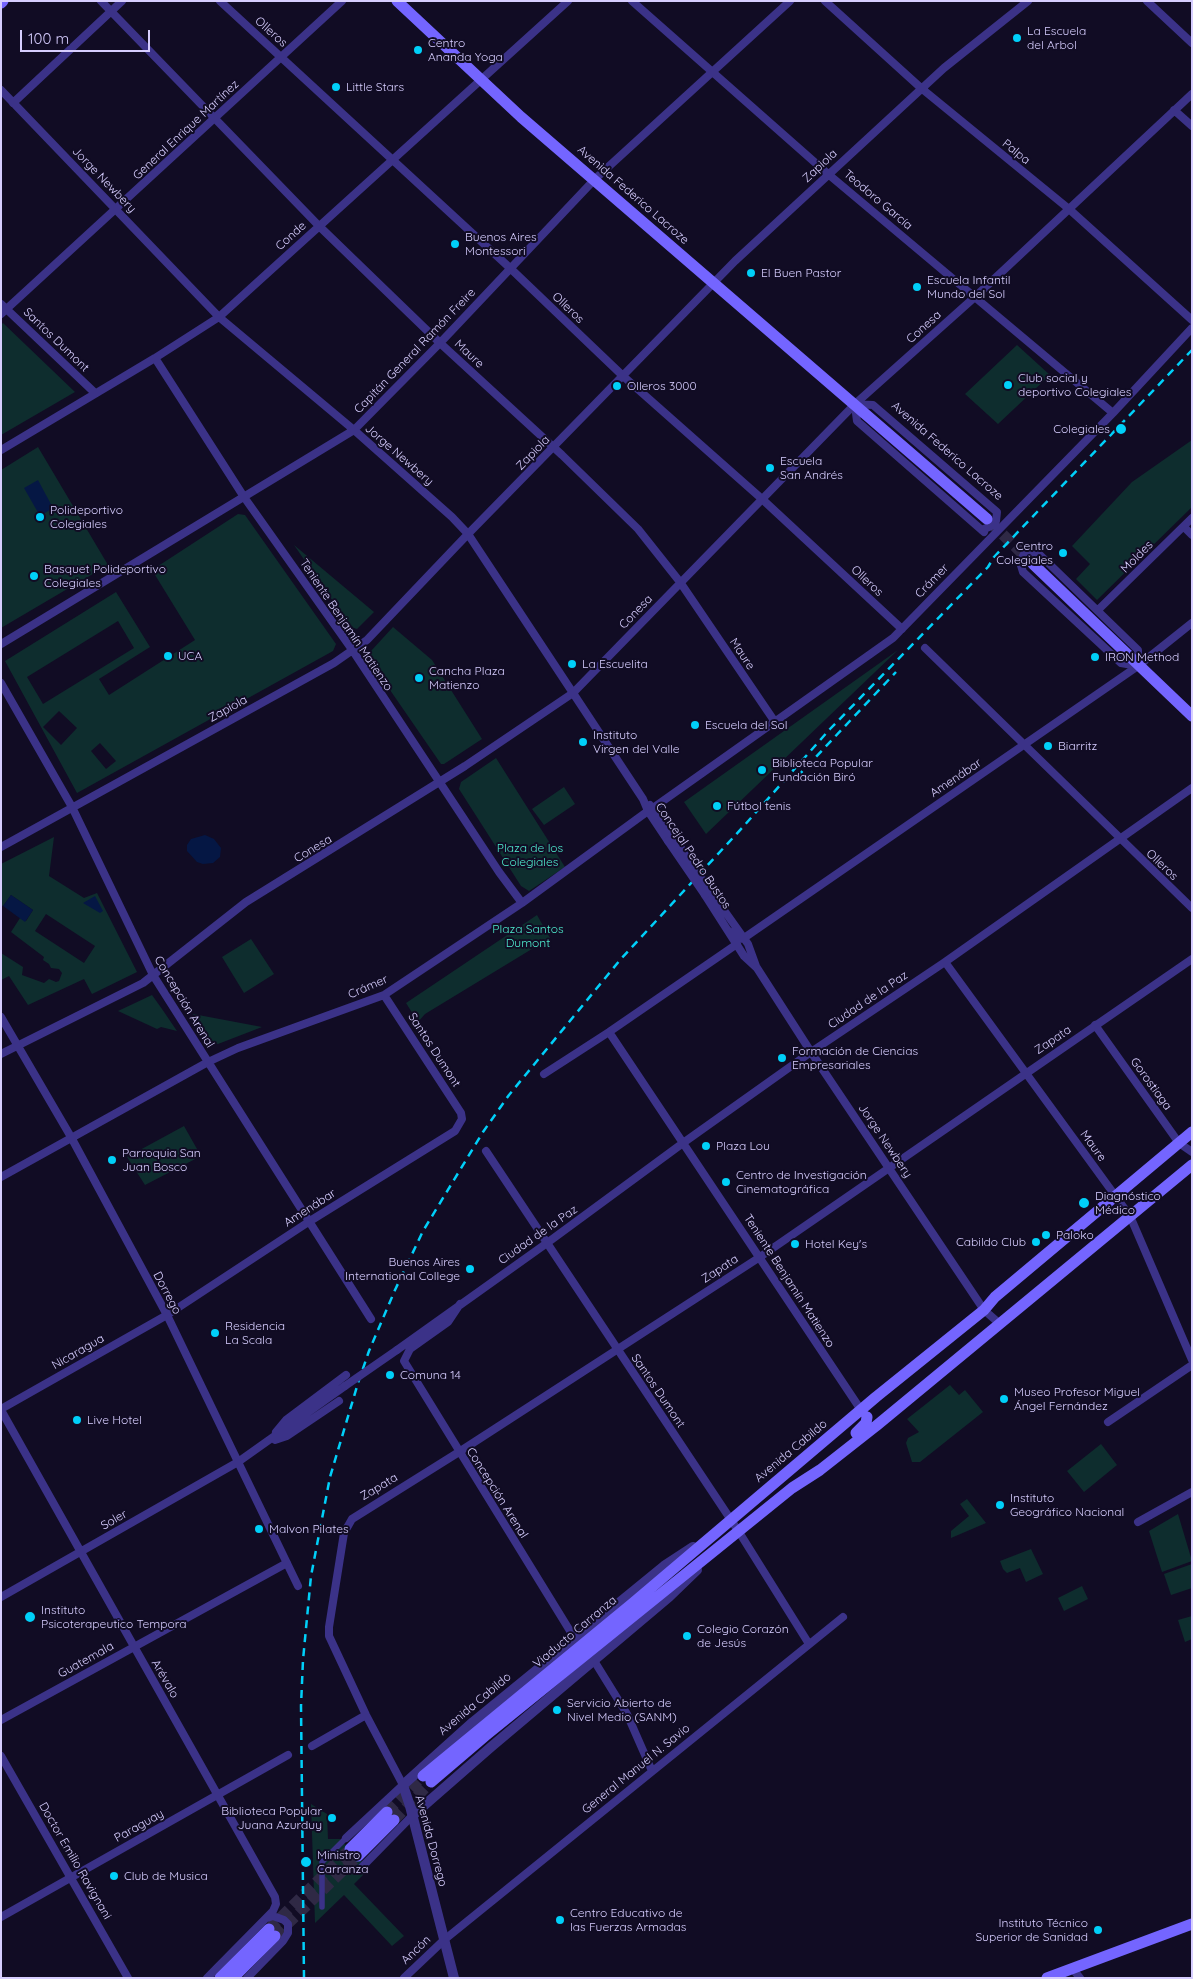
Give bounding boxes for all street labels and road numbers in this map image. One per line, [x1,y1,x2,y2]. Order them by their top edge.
street label: Olleros [252,14,290,50]
street label: General Enrique Martínez [130,77,242,183]
street label: Palpa [999,136,1033,168]
street label: Avenida Federico Lacroze [574,143,692,247]
street label: Jorge Newbery [69,144,139,216]
street label: Zapiola [800,146,840,186]
street label: Teodoro García [841,167,915,233]
street label: Conde [273,219,309,253]
street label: Capitán General Ramón Freire [351,285,479,417]
street label: Olleros [549,289,587,327]
street label: Santos Dumont [20,305,92,375]
street label: Conesa [904,308,944,346]
street label: Maure [451,337,487,371]
street label: Avenida Federico Lacroze [888,399,1006,503]
street label: Jorge Newbery [362,421,436,489]
street label: Zapiola [513,433,553,473]
street label: Moldes [1118,538,1156,576]
street label: Teniente Benjamín Matienzo [296,556,396,694]
street label: Crámer [912,561,952,601]
street label: Olleros [848,563,886,599]
street label: Conesa [616,592,656,632]
street label: Maure [726,635,758,673]
street label: Zapiola [206,692,250,726]
street label: Amenábar [928,756,984,800]
street label: Concejal Pedro Bustos [652,800,734,912]
street label: Conesa [291,832,335,866]
street label: Olleros [1143,846,1181,884]
street label: Concepción Arenal [151,954,217,1050]
street label: Ciudad de la Paz [825,968,911,1032]
street label: Crámer [346,972,390,1002]
street label: Santos Dumont [405,1010,463,1090]
street label: Zapata [1032,1023,1074,1057]
street label: Gorostiaga [1127,1055,1175,1113]
street label: Jorge Newbery [855,1101,915,1181]
street label: Maure [1077,1128,1109,1164]
street label: Amenábar [281,1186,339,1230]
street label: Ciudad de la Paz [496,1202,580,1268]
street label: Teniente Benjamín Matienzo [740,1212,838,1350]
street label: Zapata [699,1252,741,1286]
street label: Dorrego [150,1269,184,1317]
street label: Nicaragua [49,1331,107,1373]
street label: Santos Dumont [628,1351,688,1431]
street label: Avenida Cabildo [752,1417,830,1485]
street label: Concepción Arenal [463,1445,531,1541]
street label: Zapata [358,1470,400,1504]
street label: Soler [98,1507,130,1533]
street label: Viaducto Carranza [530,1593,620,1671]
street label: Guatemala [56,1639,116,1681]
street label: Arévalo [148,1657,182,1701]
street label: Avenida Cabildo [436,1670,514,1738]
street label: General Manuel N. Savio [579,1721,693,1817]
street label: Avenida Dorrego [412,1794,450,1888]
street label: Doctor Emilio Ravignani [36,1800,114,1922]
street label: Paraguay [112,1807,166,1845]
street label: Ancón [398,1933,434,1967]

